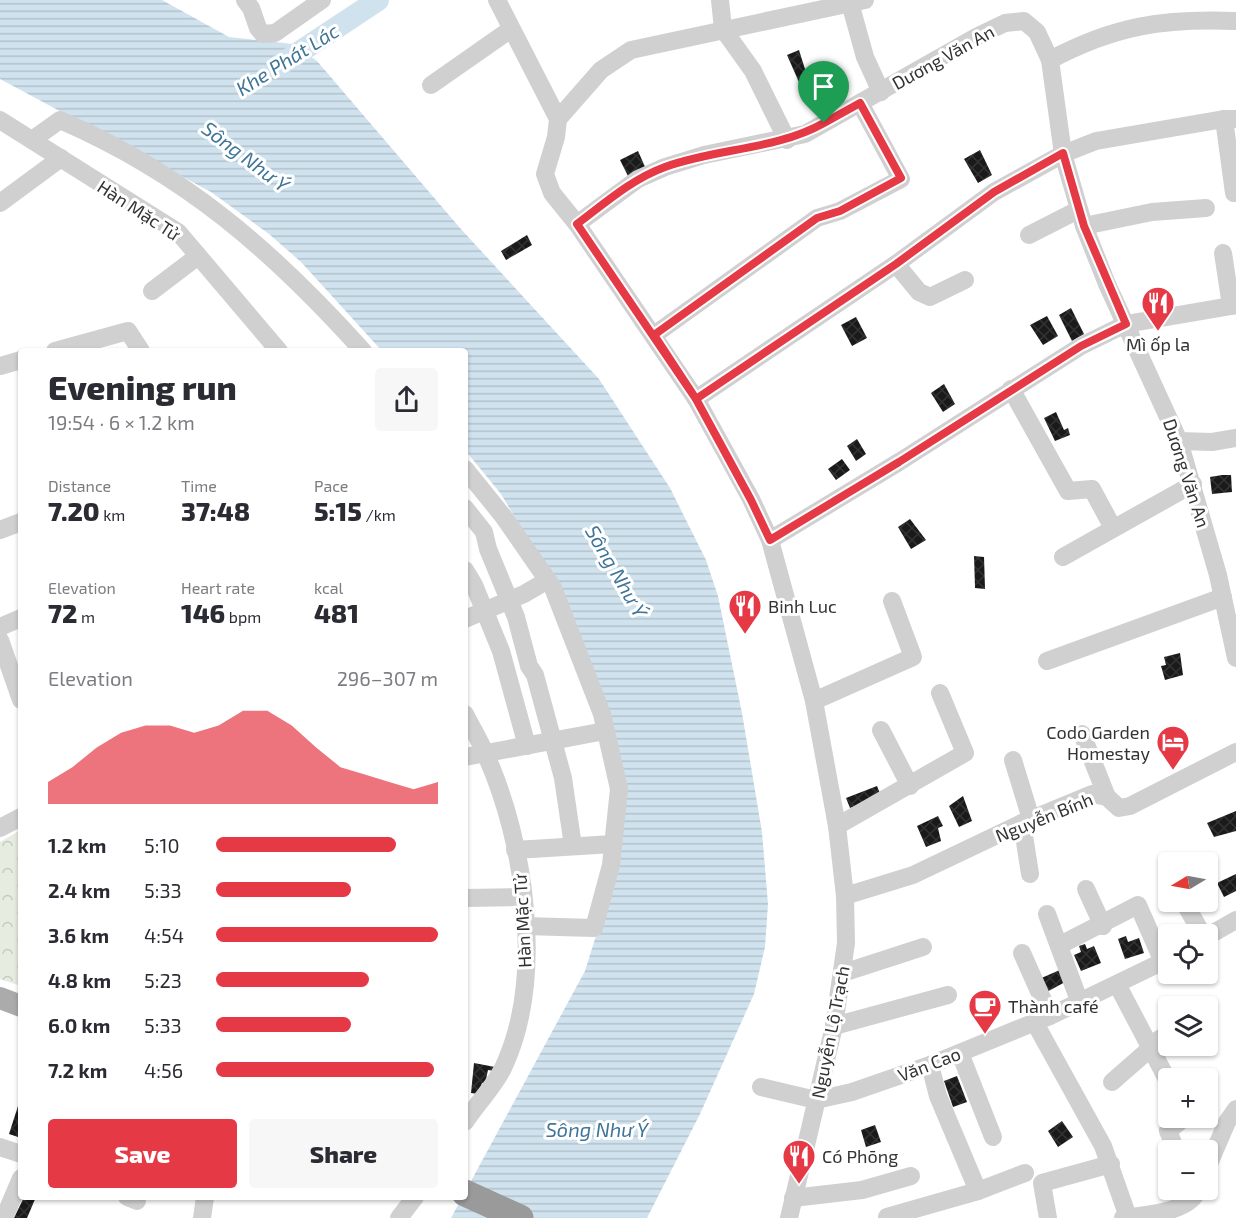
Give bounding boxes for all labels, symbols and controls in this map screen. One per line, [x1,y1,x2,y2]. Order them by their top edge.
water label: Khe Phát Lác [231,18,343,100]
street label: Dương Văn An [888,20,998,94]
pin [798,61,849,123]
icon: arrive [807,70,840,103]
water label: Sông Như Ý [198,116,296,198]
street label: Hàn Mặc Tử [94,175,185,246]
restaurant icon: Mì ốp la [1140,285,1176,332]
place label: Mì ốp la [1126,333,1190,355]
text: Evening run [48,367,237,407]
button: share [375,368,438,431]
text: 19:54 · 6 × 1.2 km [48,410,195,434]
street label: Dương Văn An [1159,416,1215,530]
text: Distance [48,476,111,495]
text: Time [181,476,217,495]
text: Pace [314,476,348,495]
text: 7.20 [48,495,100,526]
text: 37:48 [181,495,250,526]
text: 5:15 [314,495,362,526]
text: km [100,505,125,524]
text: /km [362,505,396,524]
water label: Sông Như Ý [581,521,654,623]
text: Elevation [48,578,116,597]
text: Heart rate [181,578,255,597]
text: kcal [314,578,343,597]
restaurant icon: Binh Luc [727,588,763,635]
place label: Binh Luc [768,595,837,617]
text: 72 [48,597,77,628]
text: 146 [181,597,225,628]
text: 481 [314,597,359,628]
text: m [77,607,95,626]
text: bpm [225,607,261,626]
text: Elevation [48,666,133,690]
text: 296–307 m [337,666,438,690]
place label: Codo Garden Homestay [1046,721,1150,764]
hotel icon: Codo Garden Homestay [1155,724,1191,771]
street label: Nguyễn Bính [992,787,1096,847]
text: 1.2 km [48,833,106,857]
text: 5:10 [144,833,179,857]
north arrow [1158,852,1218,912]
map controls [1158,852,1218,1200]
street label: Hàn Mặc Tử [508,872,535,969]
text: 2.4 km [48,878,110,902]
text: 5:33 [144,878,182,902]
text: 3.6 km [48,923,109,947]
text: 4:54 [144,923,184,947]
button: locate [1158,924,1218,984]
street label: Nguyễn Lộ Trạch [806,964,854,1100]
text: 4.8 km [48,968,111,992]
text: 5:23 [144,968,182,992]
cafe icon: Thành café [967,988,1003,1035]
place label: Thành café [1008,995,1099,1017]
button: layers [1158,996,1218,1056]
text: 6.0 km [48,1013,110,1037]
text: 5:33 [144,1013,182,1037]
street label: Văn Cao [895,1042,963,1086]
text: 7.2 km [48,1058,107,1082]
text: 4:56 [144,1058,183,1082]
button: + [1158,1068,1218,1128]
water label: Sông Như Ý [546,1117,650,1141]
button: Save [48,1119,237,1188]
button: Share [249,1119,438,1188]
restaurant icon: Có Phōng [781,1138,817,1185]
button: − [1158,1140,1218,1200]
place label: Có Phōng [822,1145,898,1167]

